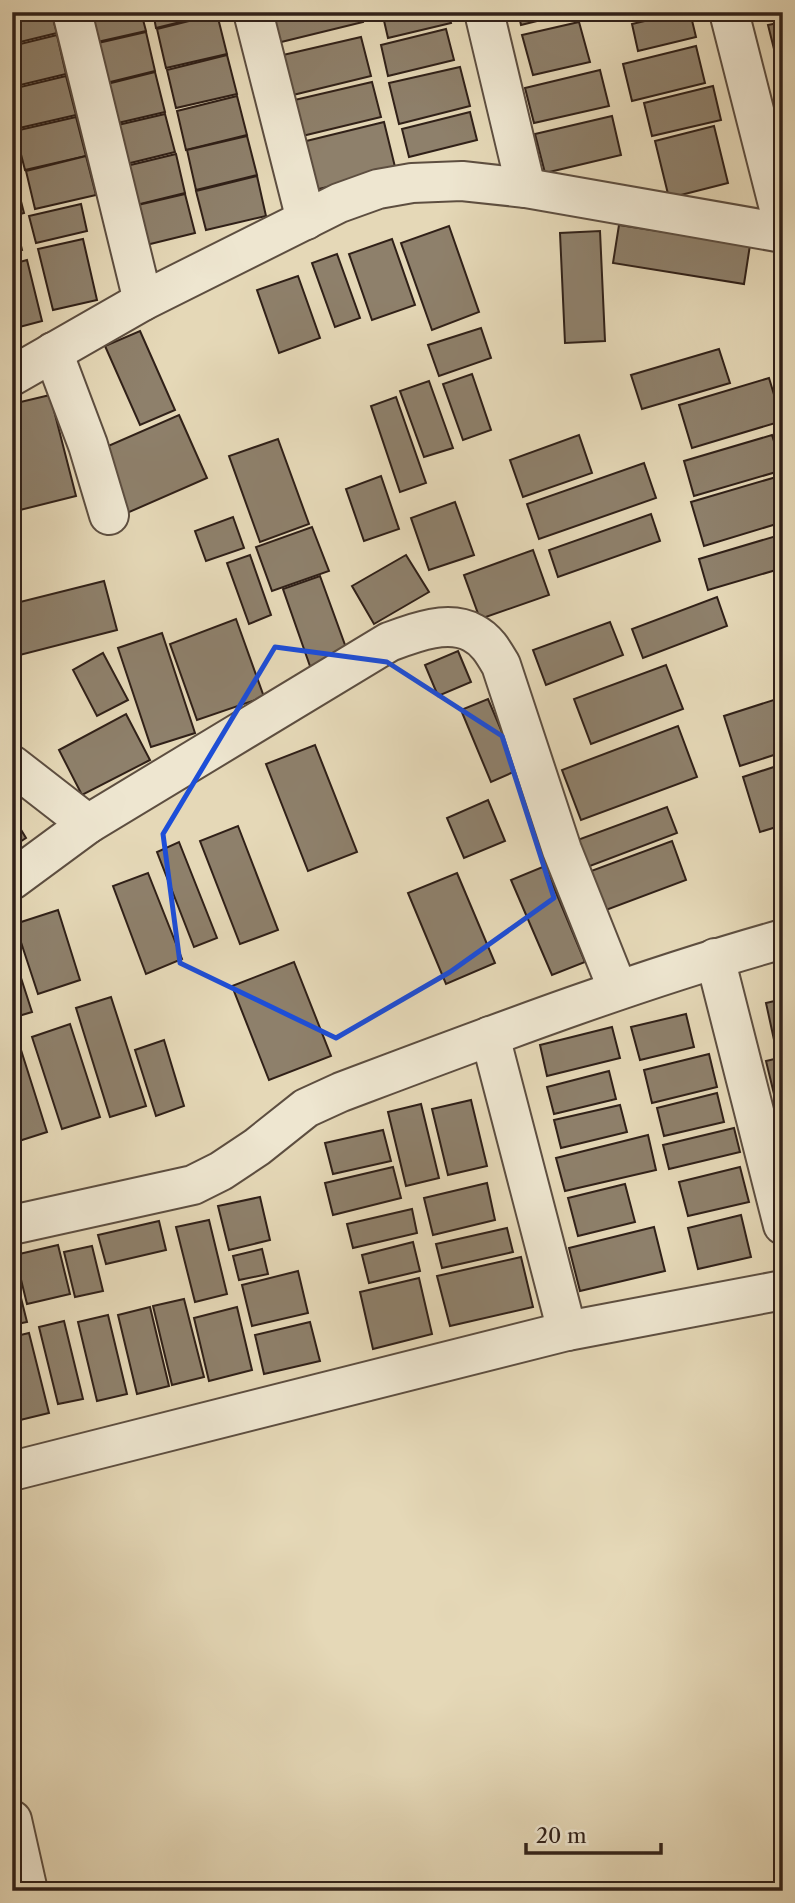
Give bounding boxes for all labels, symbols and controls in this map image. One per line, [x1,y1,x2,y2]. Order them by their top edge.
scale bar [526,1812,660,1856]
text: 20 m [536,1823,587,1848]

